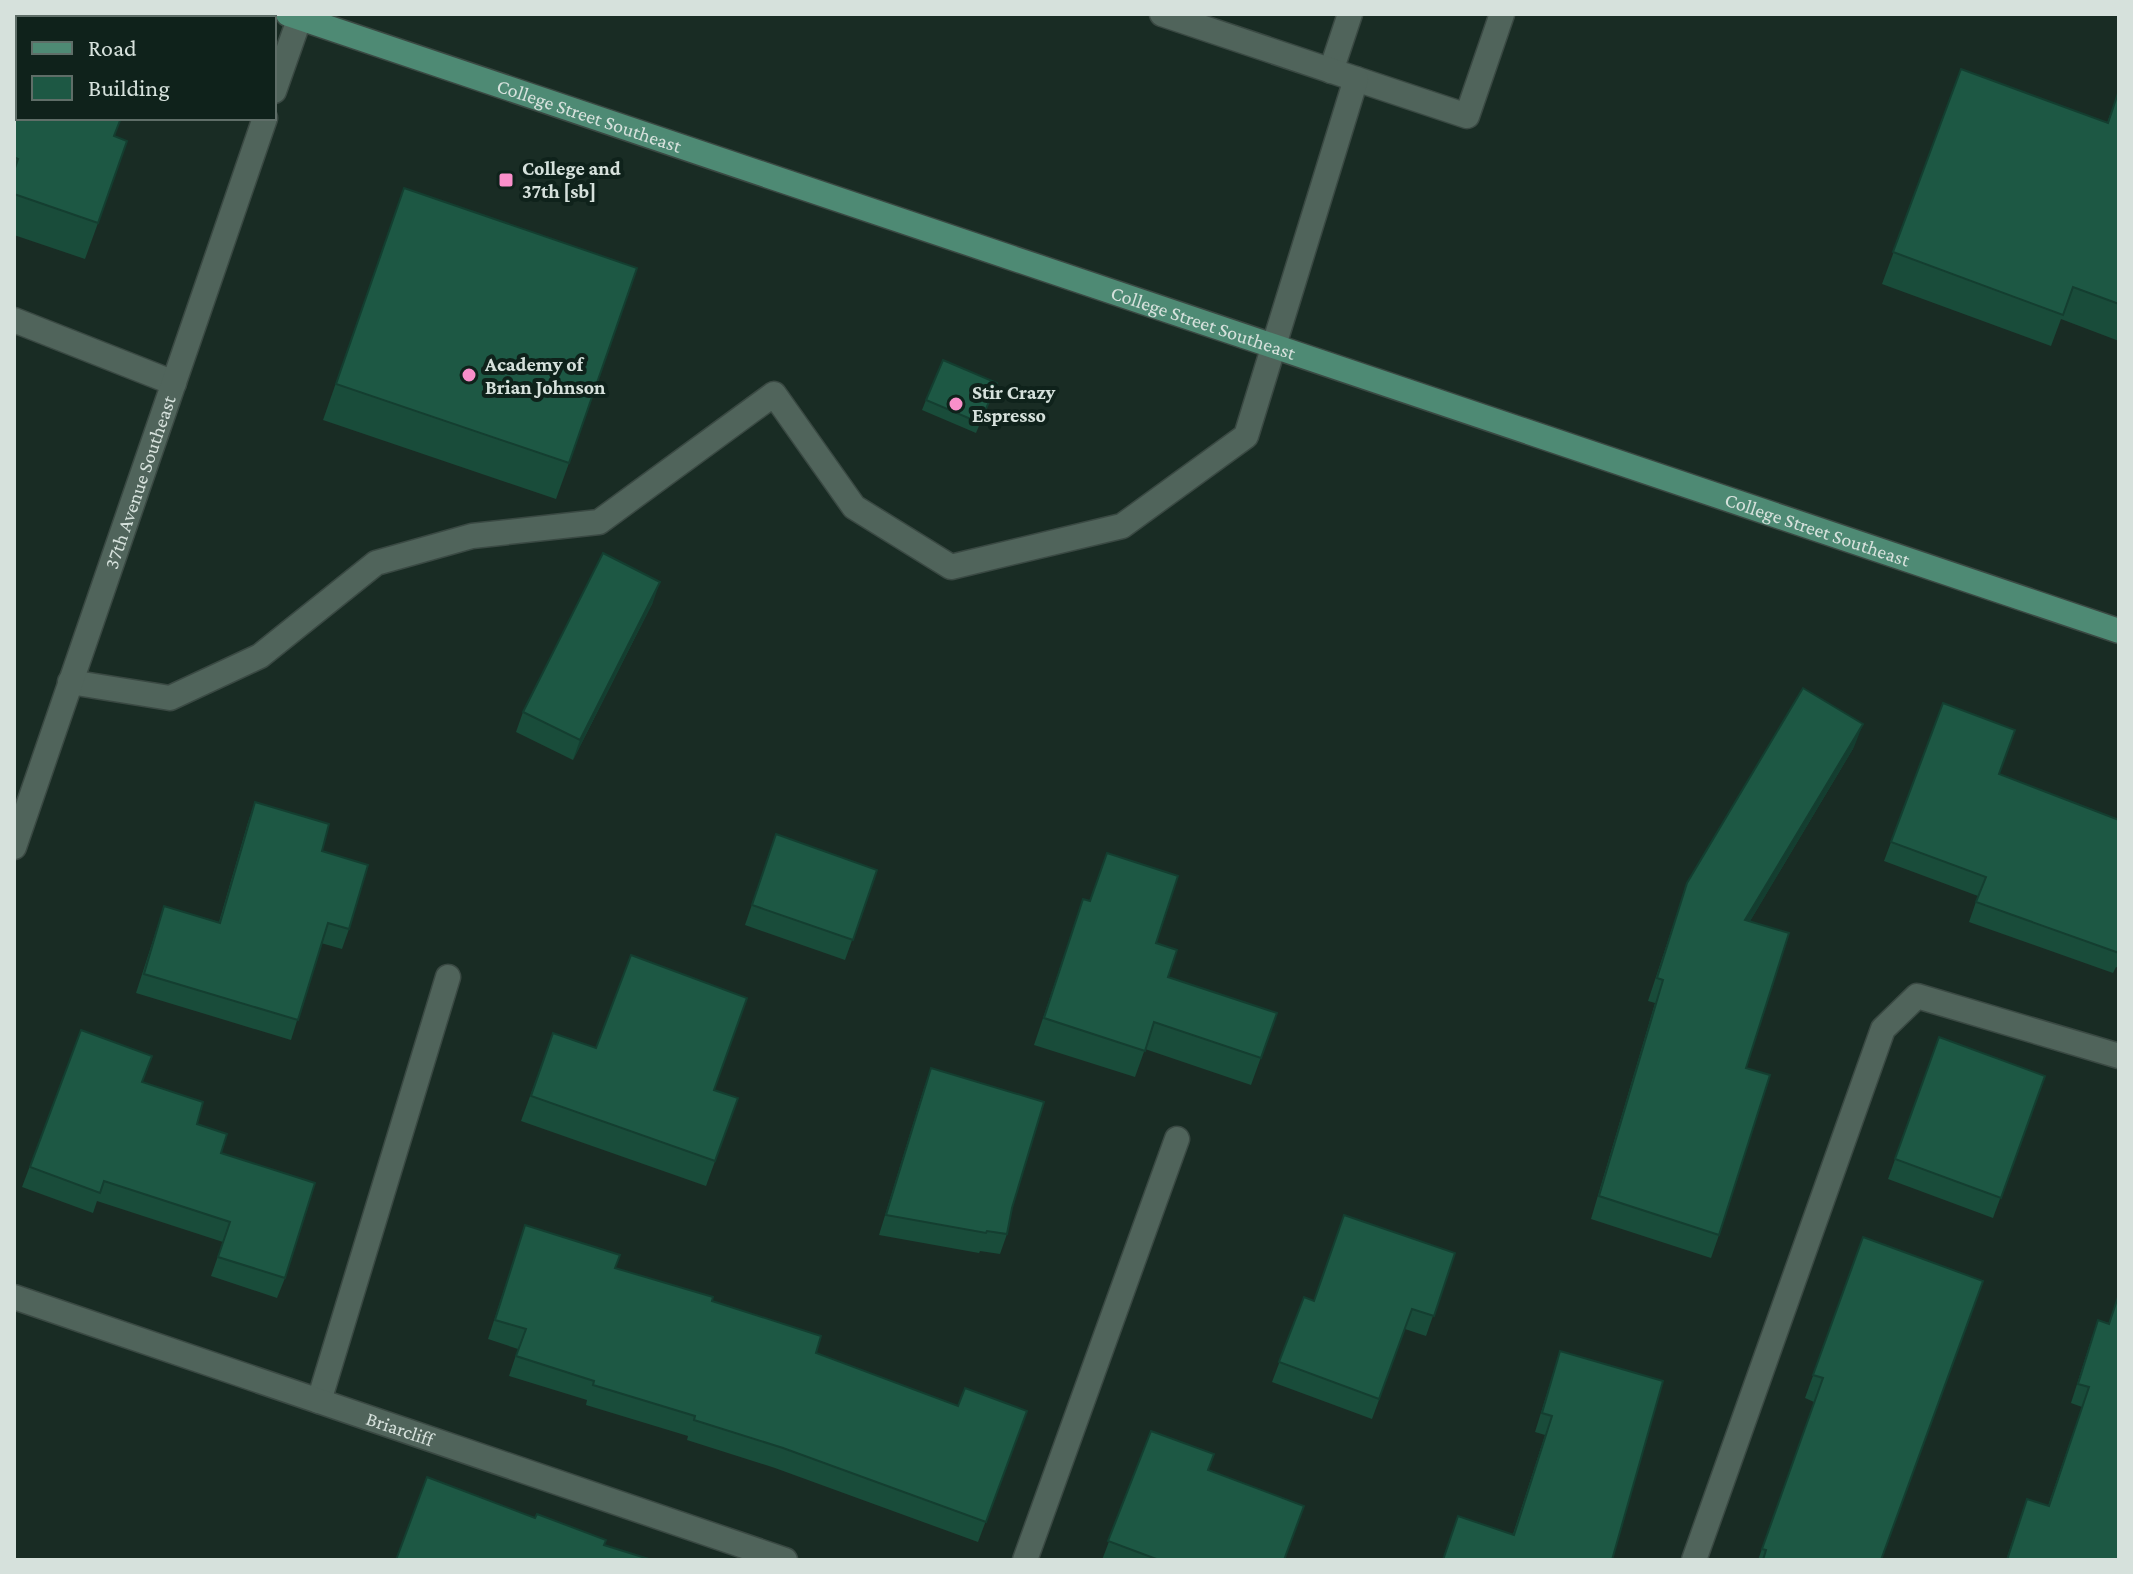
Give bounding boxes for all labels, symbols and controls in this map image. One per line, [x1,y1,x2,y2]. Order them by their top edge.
legend [16,16,276,120]
text: Road [88,34,137,61]
text: Building [88,74,170,101]
street label: College Street Southeast [494,74,685,157]
place label: College and 37th [sb] [522,157,621,202]
marker: College and 37th [sb] [497,171,515,189]
street label: College Street Southeast [1108,281,1299,364]
place label: Academy of Brian Johnson [484,353,606,398]
marker: Academy of Brian Johnson [460,366,478,384]
place label: Stir Crazy Espresso [972,381,1055,426]
street label: 37th Avenue Southeast [100,392,180,572]
marker: Stir Crazy Espresso [947,395,965,413]
street label: College Street Southeast [1722,488,1913,571]
street label: Briarcliff [364,1407,438,1451]

